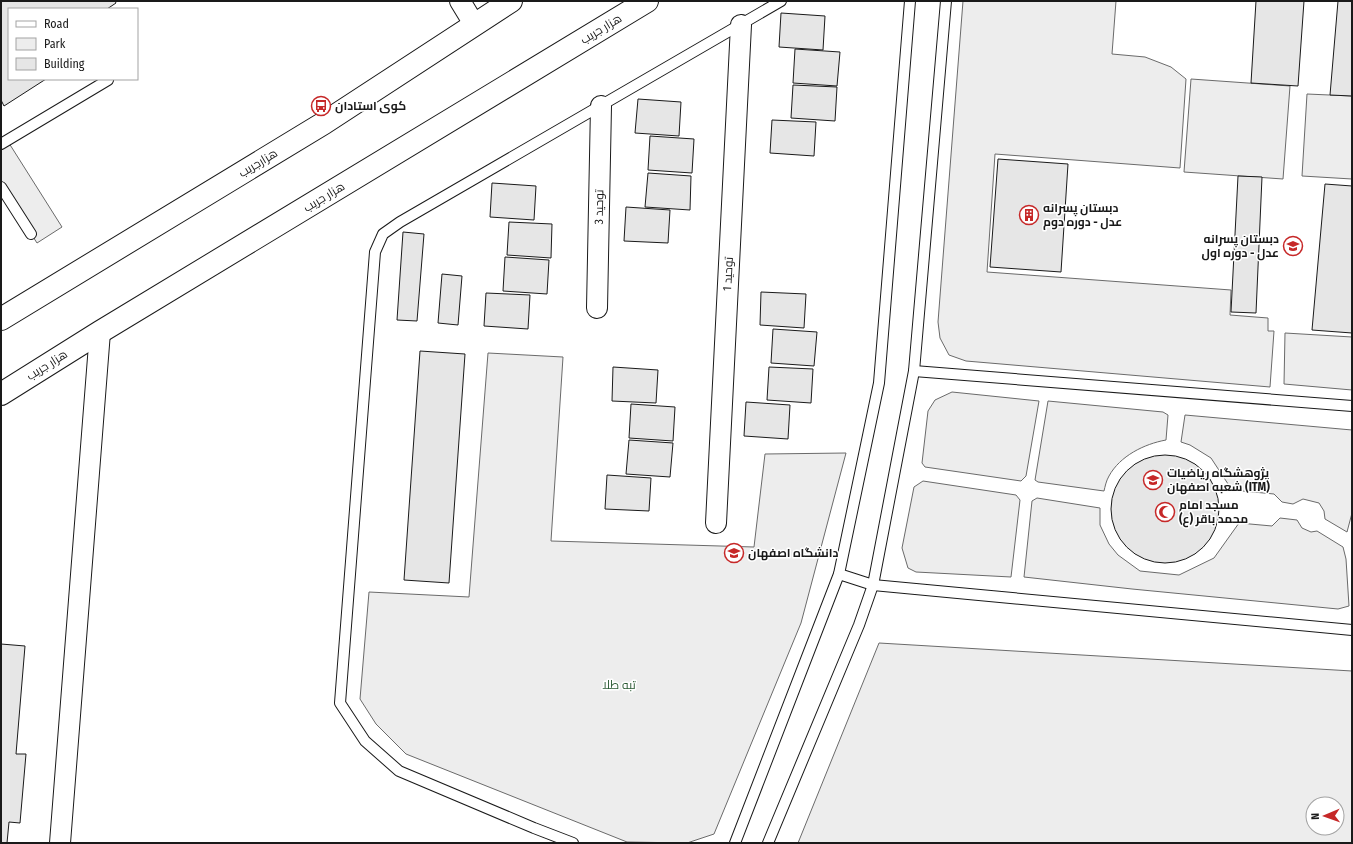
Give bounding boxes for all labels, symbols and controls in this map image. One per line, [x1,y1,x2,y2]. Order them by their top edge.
legend [8,8,138,80]
street label: هزار جریب [578,11,624,47]
text: Road [44,17,69,31]
text: Park [44,37,66,51]
text: Building [44,57,85,71]
bus stop icon: کوی استادان [310,95,332,117]
place label: کوی استادان [335,99,406,114]
street label: هزارجریب [236,146,280,180]
street label: هزار جریب [301,179,347,215]
street label: توحید 3 [592,189,606,225]
place label: دبستان پسرانه عدل - دوره دوم [1043,201,1122,230]
building icon: دبستان پسرانه عدل - دوره دوم [1018,204,1040,226]
place label: دبستان پسرانه عدل - دوره اول [1202,232,1279,261]
school or university icon: دبستان پسرانه عدل - دوره اول [1282,235,1304,257]
street label: توحید 1 [720,256,736,291]
street label: هزار جریب [24,347,70,383]
place label: پژوهشگاه رياضيات شعبه اصفهان (ITM) [1167,466,1270,495]
school or university icon: پژوهشگاه رياضيات شعبه اصفهان (ITM) [1142,469,1164,491]
place label: مسجد امام محمد باقر (ع) [1179,498,1248,528]
mosque icon: مسجد امام محمد باقر (ع) [1154,501,1176,523]
school or university icon: دانشگاه اصفهان [723,542,745,564]
place label: دانشگاه اصفهان [748,546,839,561]
park label: تبه طلا [602,678,637,692]
north arrow [1305,796,1345,836]
text: N [1309,813,1322,820]

